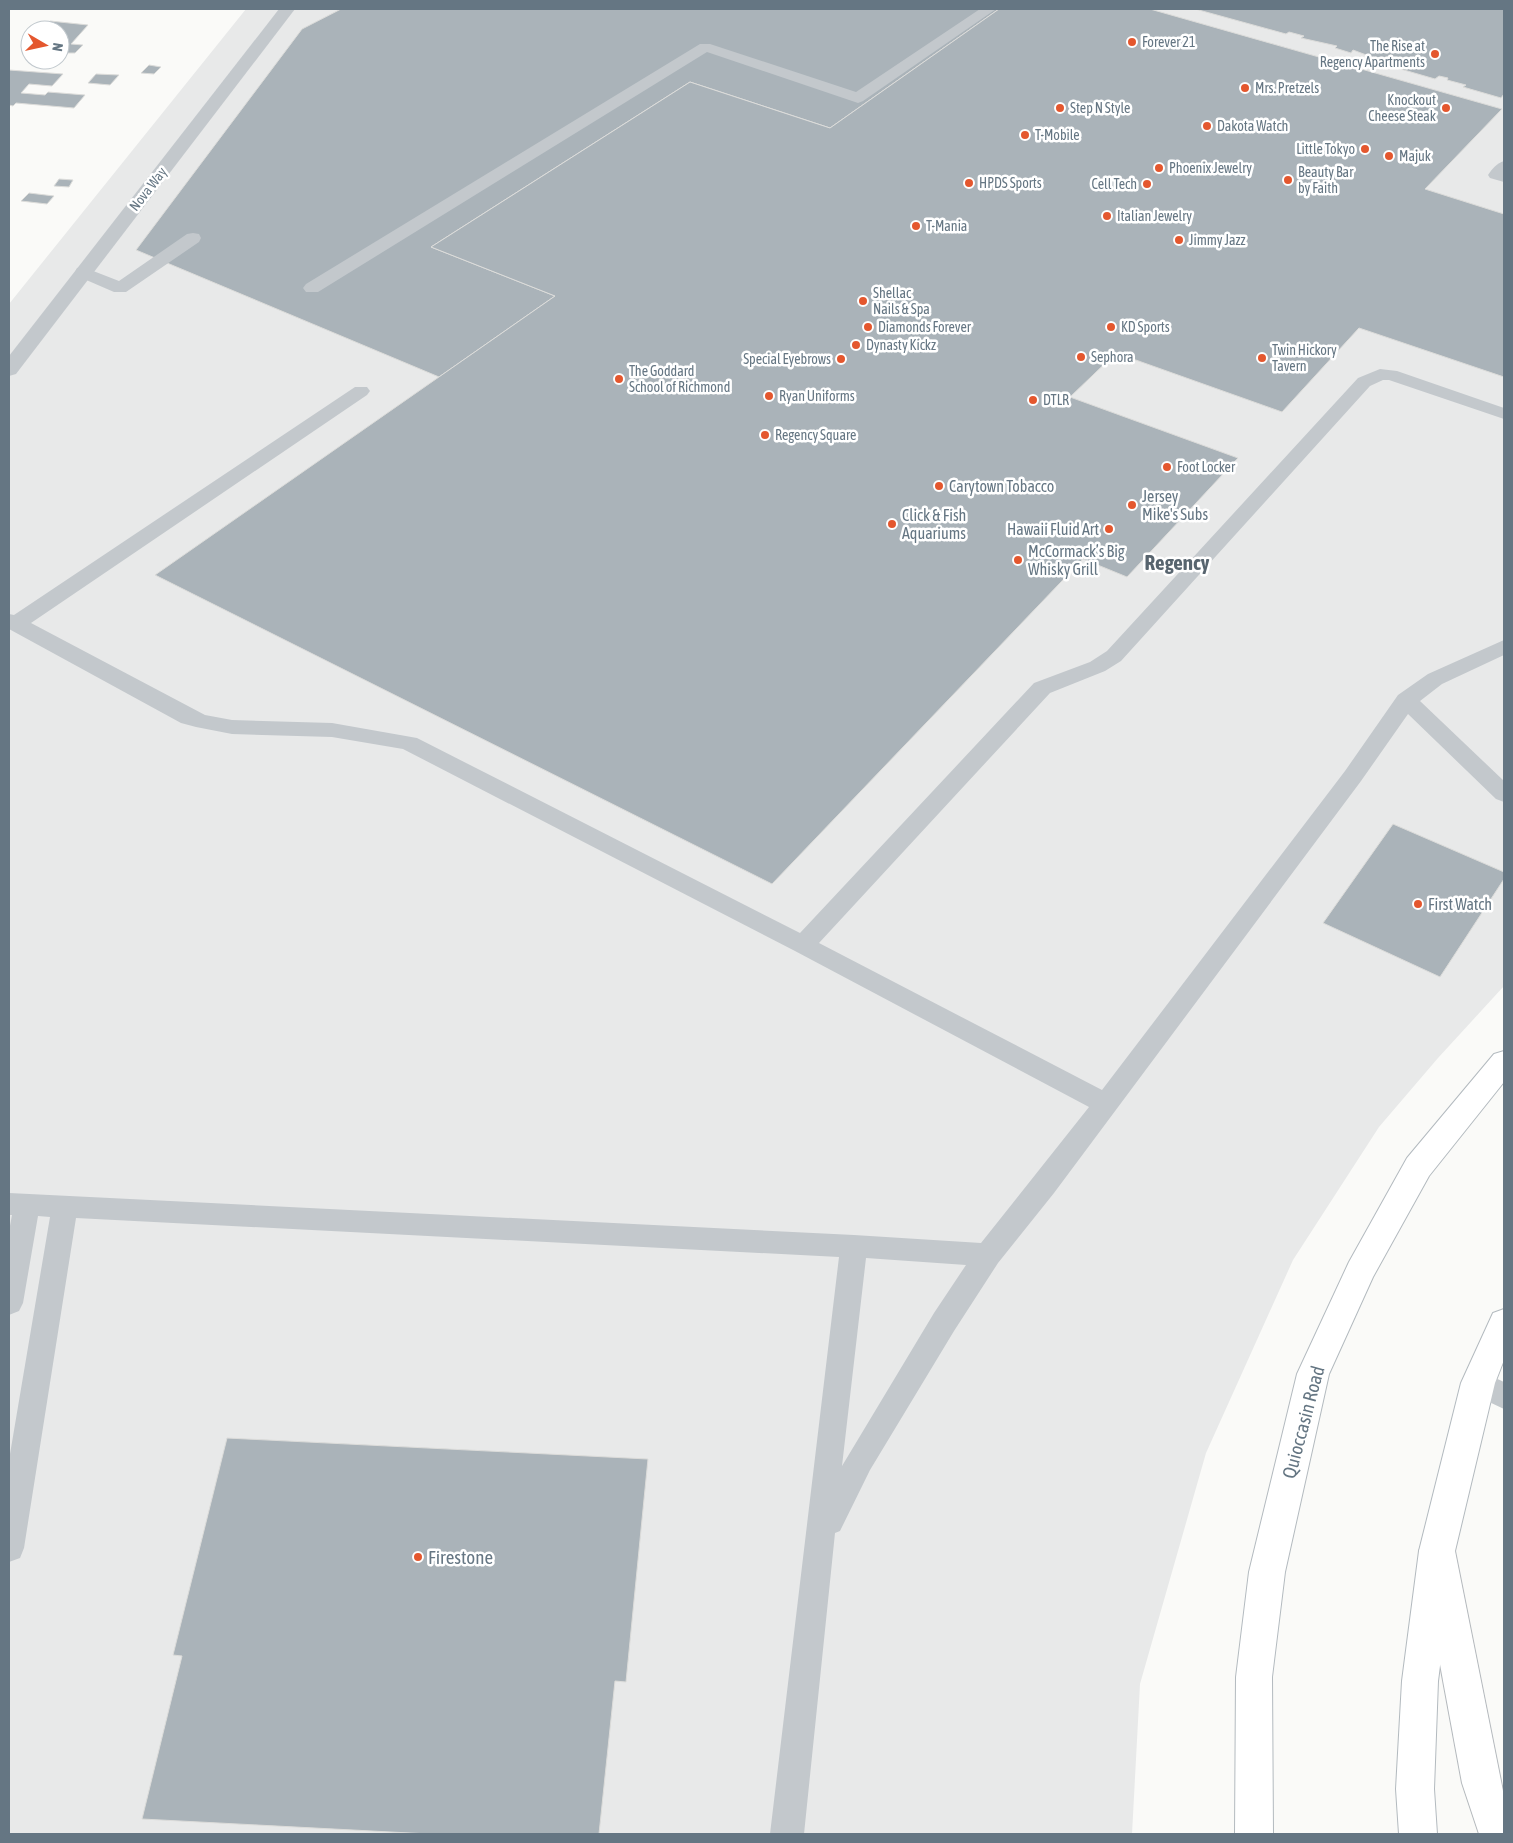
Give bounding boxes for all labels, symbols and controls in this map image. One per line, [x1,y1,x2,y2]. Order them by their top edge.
north arrow [20,20,70,70]
place label: Forever 21 [1142,34,1195,50]
marker: Forever 21 [1126,36,1138,48]
place label: The Rise at Regency Apartments [1320,38,1425,70]
text: N [49,42,66,52]
marker: The Rise at Regency Apartments [1429,48,1441,60]
place label: Mrs. Pretzels [1255,80,1319,96]
marker: Mrs. Pretzels [1239,82,1251,94]
place label: Knockout Cheese Steak [1368,92,1436,124]
place label: Step N Style [1070,100,1130,116]
marker: Step N Style [1054,102,1066,114]
marker: Knockout Cheese Steak [1440,102,1452,114]
place label: Dakota Watch [1217,118,1288,134]
marker: Dakota Watch [1201,120,1213,132]
place label: T-Mobile [1035,127,1080,143]
marker: T-Mobile [1019,129,1031,141]
place label: Little Tokyo [1296,141,1355,157]
marker: Little Tokyo [1359,143,1371,155]
place label: Majuk [1399,148,1431,164]
marker: Majuk [1383,150,1395,162]
place label: Phoenix Jewelry [1169,160,1252,176]
marker: Phoenix Jewelry [1153,162,1165,174]
street label: Nova Way [126,164,170,214]
place label: Beauty Bar by Faith [1298,164,1354,196]
marker: Beauty Bar by Faith [1282,174,1294,186]
place label: HPDS Sports [979,175,1042,191]
place label: Cell Tech [1091,176,1137,192]
marker: HPDS Sports [963,177,975,189]
marker: Cell Tech [1141,178,1153,190]
place label: Italian Jewelry [1117,208,1192,224]
marker: Italian Jewelry [1101,210,1113,222]
place label: T-Mania [926,218,967,234]
marker: T-Mania [910,220,922,232]
place label: Jimmy Jazz [1189,232,1246,248]
marker: Jimmy Jazz [1173,234,1185,246]
place label: Shellac Nails & Spa [873,285,930,317]
marker: Shellac Nails & Spa [857,295,869,307]
place label: Diamonds Forever [878,319,972,335]
place label: KD Sports [1121,319,1170,335]
marker: Diamonds Forever [862,321,874,333]
marker: KD Sports [1105,321,1117,333]
place label: Dynasty Kickz [866,337,936,353]
marker: Dynasty Kickz [850,339,862,351]
place label: Twin Hickory Tavern [1272,342,1337,374]
place label: Sephora [1091,349,1134,365]
place label: Special Eyebrows [743,351,831,367]
marker: Sephora [1075,351,1087,363]
marker: Twin Hickory Tavern [1256,352,1268,364]
marker: Special Eyebrows [835,353,847,365]
place label: The Goddard School of Richmond [629,363,730,395]
marker: The Goddard School of Richmond [613,373,625,385]
place label: Ryan Uniforms [779,388,855,404]
marker: Ryan Uniforms [763,390,775,402]
place label: DTLR [1043,392,1069,408]
marker: DTLR [1027,394,1039,406]
place label: Regency Square [775,427,856,443]
marker: Regency Square [759,429,771,441]
place label: Foot Locker [1177,459,1236,475]
marker: Foot Locker [1161,461,1173,473]
place label: Carytown Tobacco [949,477,1054,496]
marker: Carytown Tobacco [933,480,945,492]
place label: Jersey Mike's Subs [1142,487,1208,523]
marker: Jersey Mike's Subs [1126,499,1138,511]
place label: Click & Fish Aquariums [902,506,966,543]
marker: Click & Fish Aquariums [886,518,898,530]
place label: Hawaii Fluid Art [1007,520,1099,538]
marker: Hawaii Fluid Art [1103,523,1115,535]
place label: McCormack’s Big Whisky Grill [1028,542,1125,579]
district label: Regency [1145,550,1210,574]
marker: McCormack’s Big Whisky Grill [1012,554,1024,566]
place label: First Watch [1428,895,1492,913]
marker: First Watch [1412,898,1424,910]
street label: Quioccasin Road [1277,1363,1329,1481]
place label: Firestone [428,1546,493,1568]
marker: Firestone [412,1551,424,1563]

